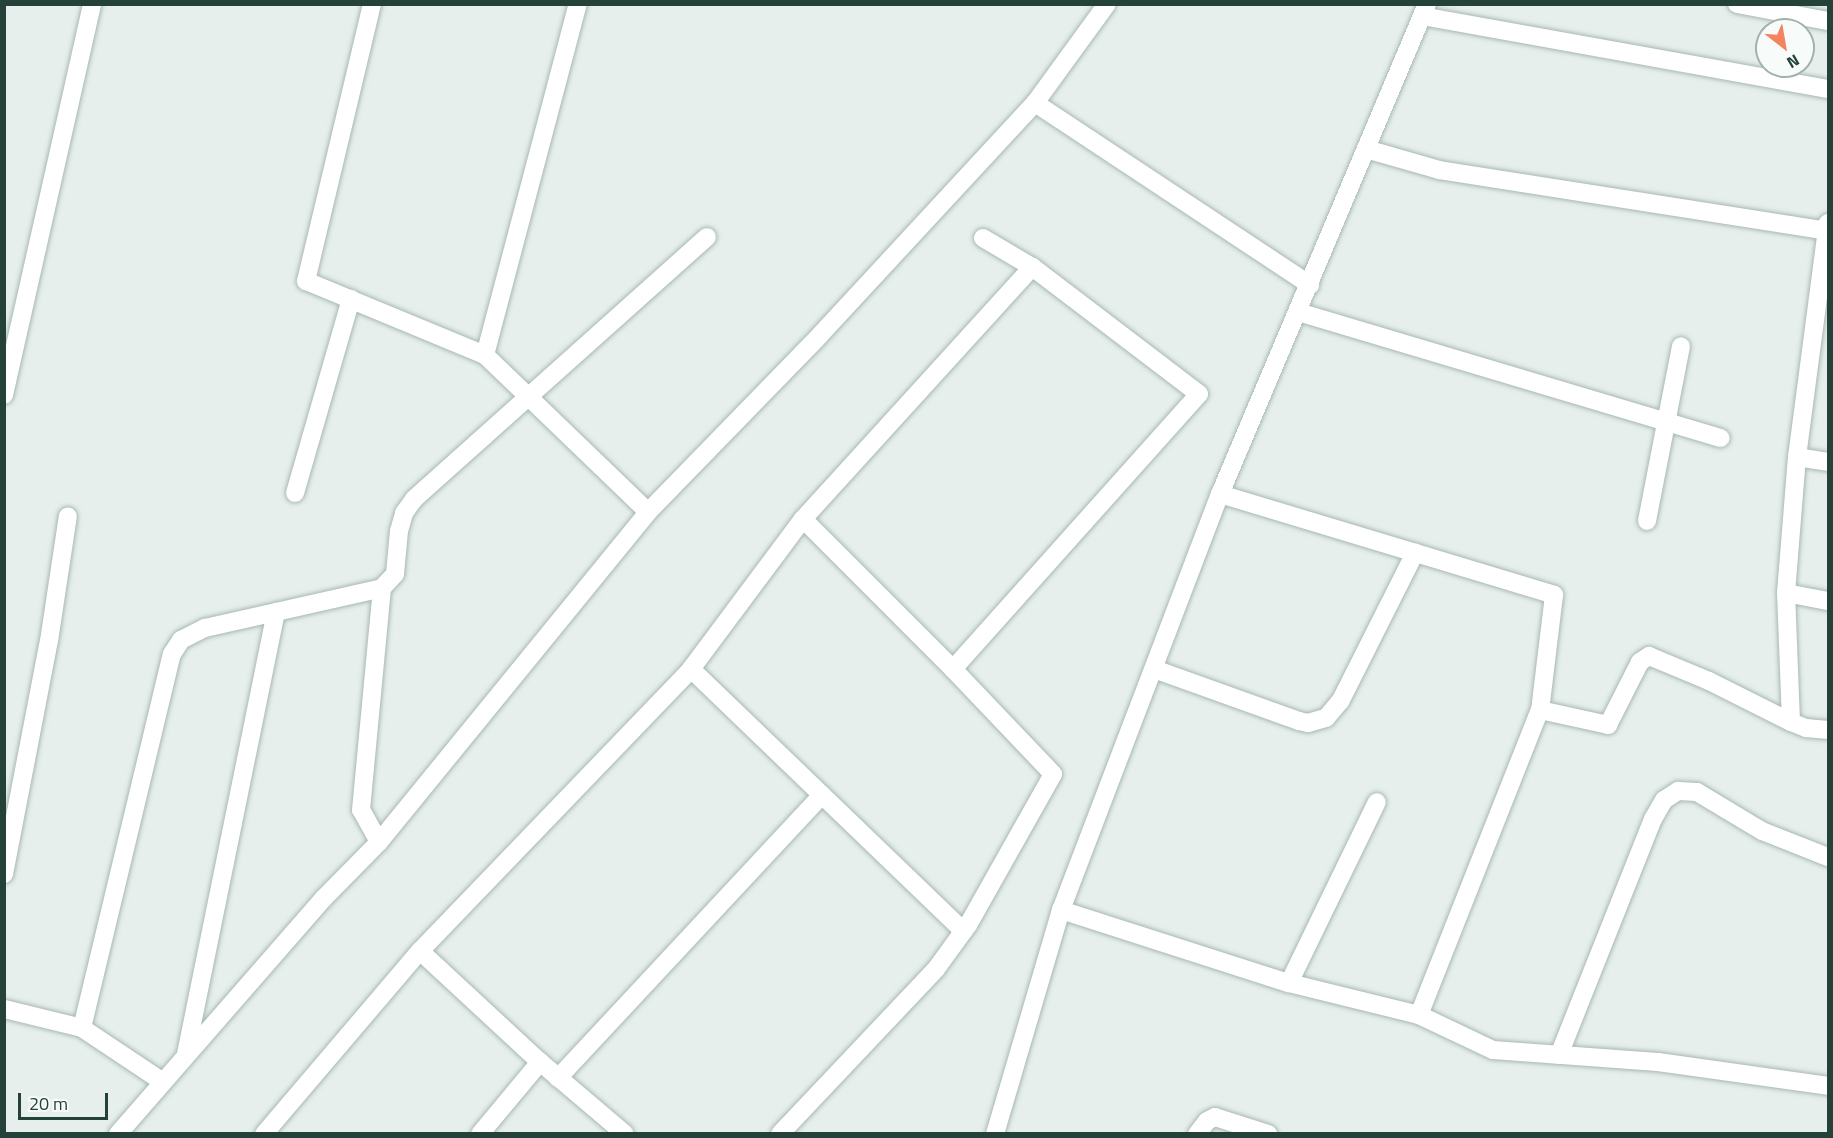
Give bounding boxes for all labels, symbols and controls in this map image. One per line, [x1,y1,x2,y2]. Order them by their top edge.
north arrow [1755,18,1815,78]
text: N [1782,49,1804,75]
scale bar [21,1081,111,1119]
text: 20 m [29,1090,68,1117]

